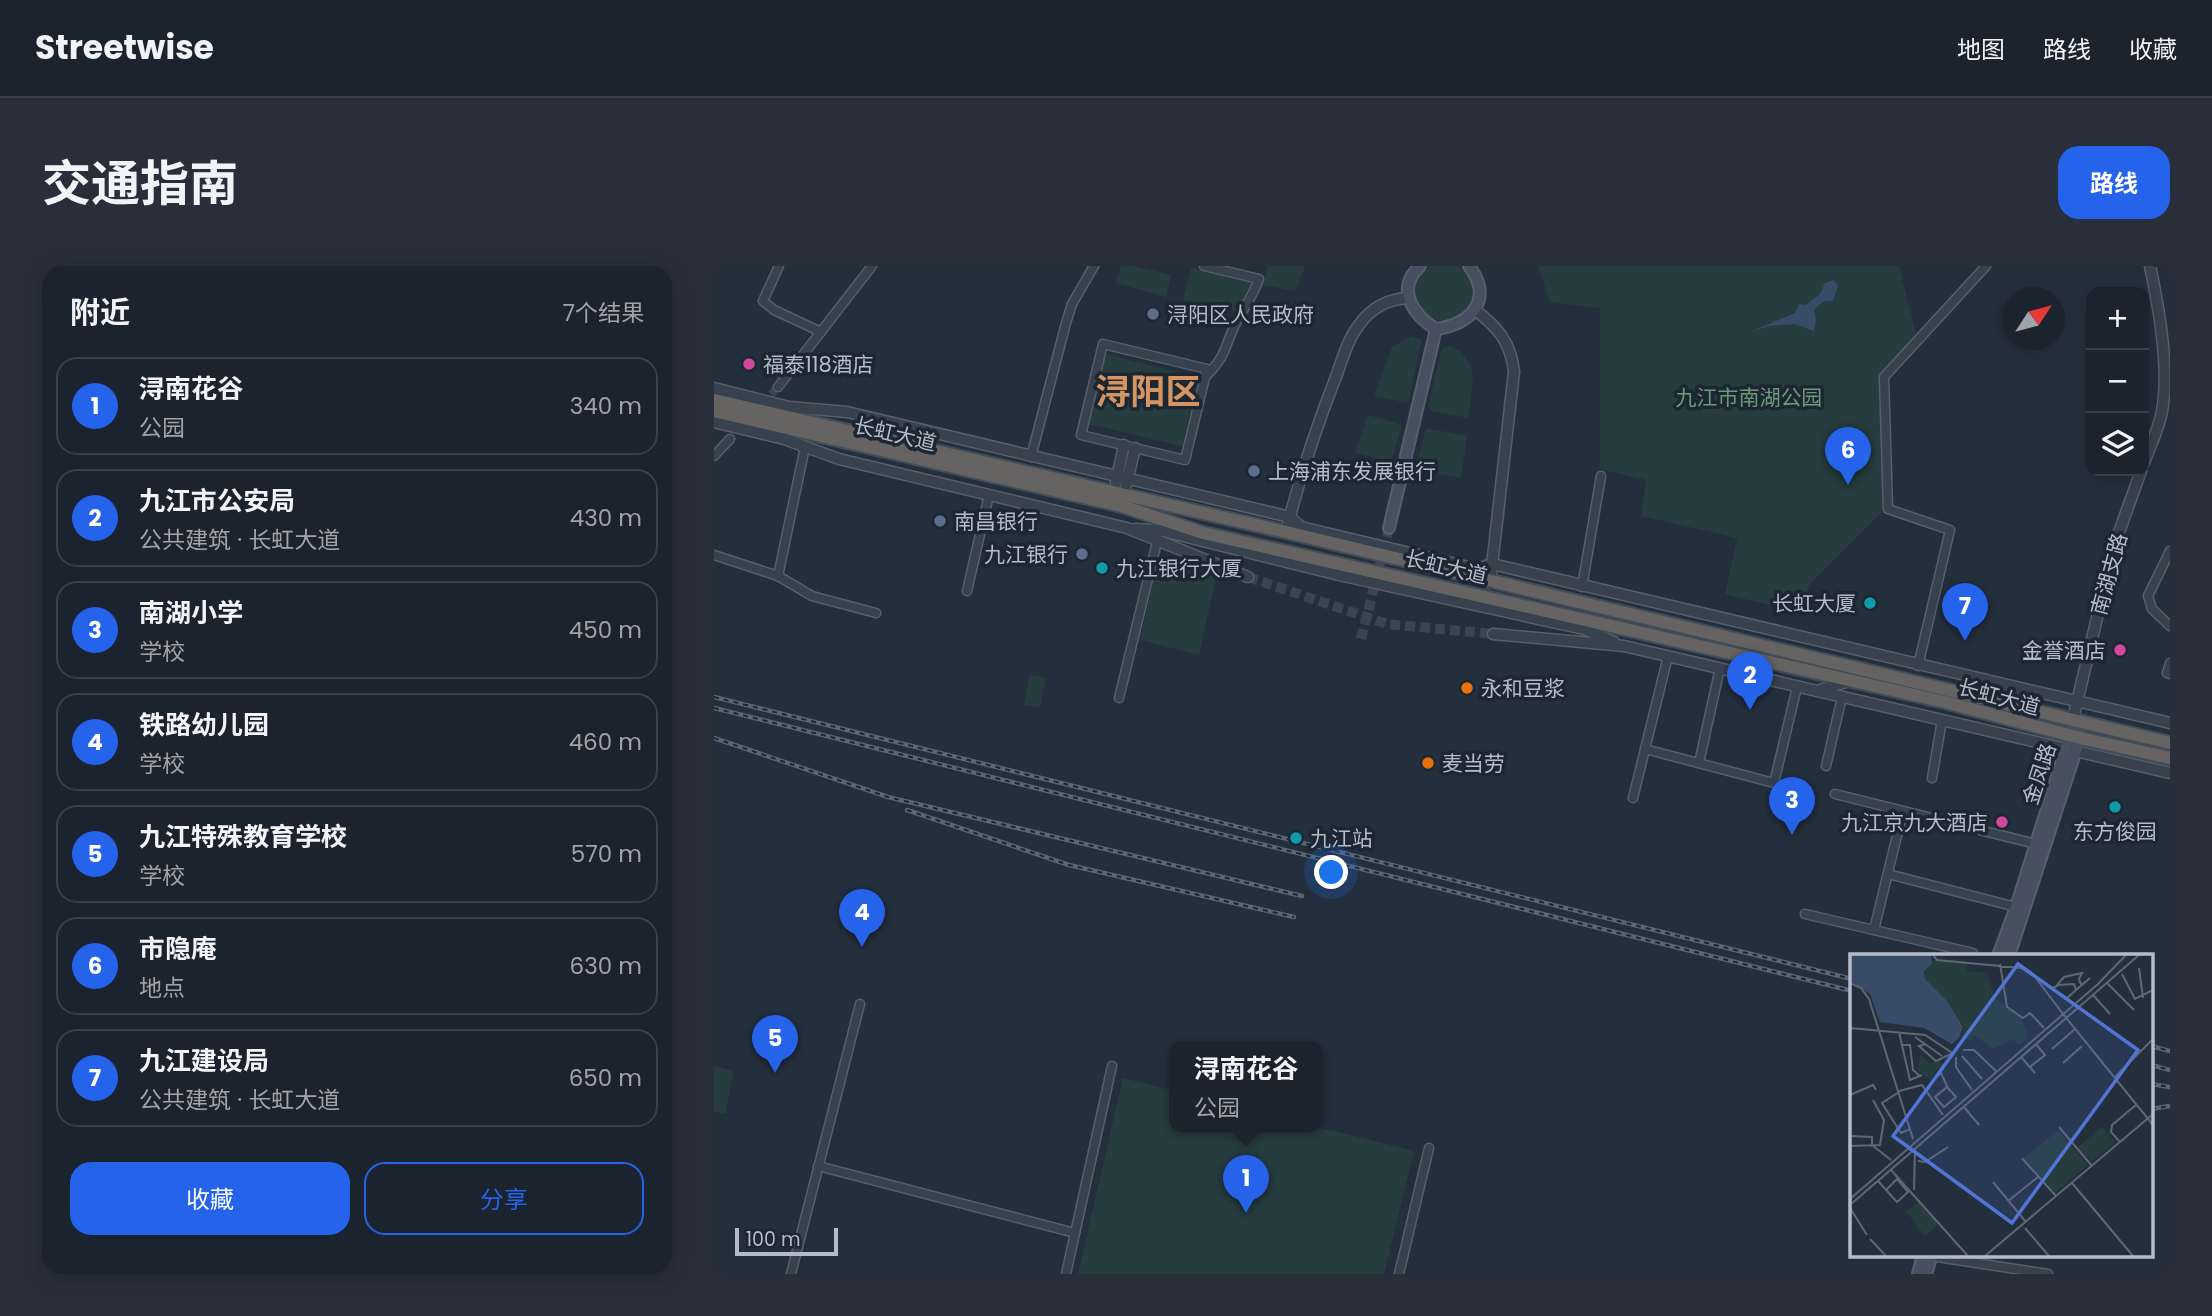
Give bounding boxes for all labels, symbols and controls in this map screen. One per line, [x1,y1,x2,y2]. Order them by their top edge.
text: Streetwise [35,24,214,71]
text: 地图 [1957,33,2005,66]
text: 路线 [2043,33,2091,66]
text: 收藏 [2129,33,2177,66]
button: 路线 [2058,146,2170,219]
text: 交通指南 [42,150,238,218]
north arrow [2002,287,2065,350]
map controls [2086,287,2149,476]
button: + [2086,287,2149,350]
text: 附近 [70,291,130,334]
text: 7个结果 [562,297,644,329]
place label: 浔阳区人民政府 [1167,300,1314,329]
marker: 浔阳区人民政府 [1145,306,1161,322]
place label: 福泰118酒店 [763,350,874,379]
button: − [2086,350,2149,413]
marker: 福泰118酒店 [741,356,757,372]
district label: 浔阳区 [1095,367,1201,416]
text: 浔南花谷 [139,371,243,407]
park label: 九江市南湖公园 [1676,383,1823,412]
text: 1 [91,390,99,422]
text: 340 m [570,390,642,422]
street label: 长虹大道 [851,410,939,458]
text: 公园 [139,412,185,444]
button: layers [2086,413,2149,476]
pin: 6 [1825,427,1871,485]
place label: 上海浦东发展银行 [1268,457,1436,486]
marker: 上海浦东发展银行 [1246,463,1262,479]
text: 九江市公安局 [139,483,295,519]
text: 2 [88,502,102,534]
text: 430 m [570,502,642,534]
place label: 南昌银行 [954,507,1038,536]
marker: 南昌银行 [932,513,948,529]
text: 公共建筑 · 长虹大道 [139,524,340,556]
street label: 南湖支路 [2084,530,2134,618]
place label: 九江银行 [984,540,1068,569]
street label: 长虹大道 [1402,543,1490,591]
marker: 九江银行 [1074,546,1090,562]
place label: 九江银行大厦 [1116,554,1242,583]
marker: 九江银行大厦 [1094,560,1110,576]
pin: 7 [1942,583,1988,641]
place label: 长虹大厦 [1772,589,1856,618]
text: 南湖小学 [139,595,243,631]
marker: 长虹大厦 [1862,595,1878,611]
text: 3 [88,614,102,646]
text: 450 m [569,614,642,646]
text: 学校 [139,636,185,668]
place label: 金誉酒店 [2022,636,2106,665]
marker: 金誉酒店 [2112,642,2128,658]
pin: 2 [1727,652,1773,710]
street label: 长虹大道 [1955,672,2043,722]
place label: 永和豆浆 [1481,674,1565,703]
marker: 永和豆浆 [1459,680,1475,696]
text: 铁路幼儿园 [139,707,269,743]
text: 4 [87,726,103,758]
text: 460 m [569,726,642,758]
street label: 金凤路 [2015,740,2063,808]
text: 学校 [139,748,185,780]
place label: 麦当劳 [1442,749,1505,778]
marker: 麦当劳 [1420,755,1436,771]
pin: 3 [1769,777,1815,835]
marker: 东方俊园 [2107,799,2123,815]
place label: 九江京九大酒店 [1841,808,1988,837]
marker: 九江京九大酒店 [1994,814,2010,830]
place label: 东方俊园 [2073,817,2157,846]
text: 九江特殊教育学校 [139,819,347,855]
place label: 九江站 [1310,824,1373,853]
marker: 九江站 [1288,830,1304,846]
text: 5 [88,838,102,870]
text: 570 m [571,838,642,870]
your location [1314,855,1348,889]
text: 学校 [139,860,185,892]
pin: 4 [839,889,885,947]
text: 市隐庵 [139,931,217,967]
text: 6 [88,950,102,982]
text: 630 m [570,950,642,982]
inset map [1850,954,2152,1256]
text: 地点 [139,972,185,1004]
pin: 5 [752,1015,798,1073]
popup [1169,1041,1323,1132]
text: 九江建设局 [139,1043,269,1079]
text: 浔南花谷 [1194,1051,1298,1087]
text: 7 [89,1062,101,1094]
text: 650 m [569,1062,642,1094]
text: 公共建筑 · 长虹大道 [139,1084,340,1116]
text: 公园 [1194,1092,1240,1124]
pin: 1 [1223,1155,1269,1213]
button: 收藏 [70,1162,350,1235]
button: 分享 [364,1162,644,1235]
scale bar [735,1225,838,1257]
text: 100 m [746,1226,801,1253]

